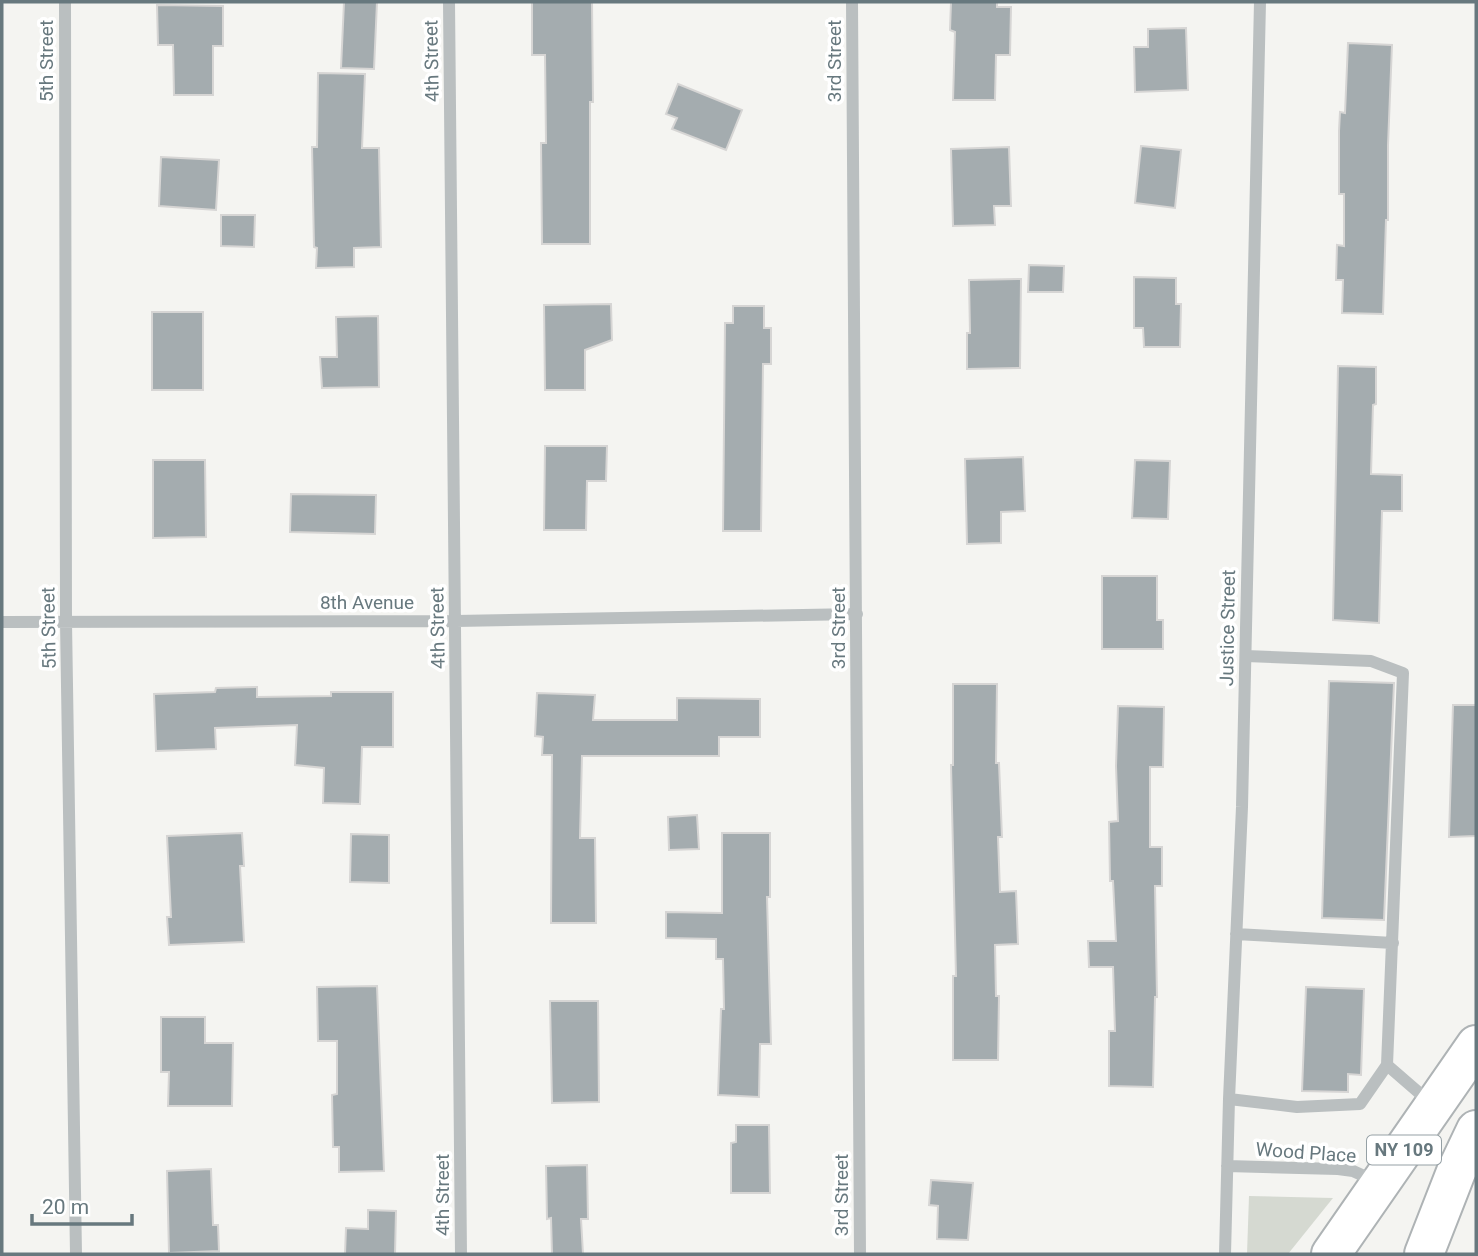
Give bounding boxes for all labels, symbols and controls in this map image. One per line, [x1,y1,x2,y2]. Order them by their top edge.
street label: 5th Street [35,20,58,102]
street label: 4th Street [419,20,444,102]
street label: 3rd Street [823,20,846,102]
street label: Justice Street [1215,570,1240,686]
street label: 5th Street [36,587,61,669]
street label: 4th Street [425,587,450,669]
street label: 3rd Street [827,587,850,669]
street label: 8th Avenue [320,591,414,614]
road number: NY 109 [1367,1135,1441,1164]
street label: Wood Place [1255,1138,1357,1167]
street label: 4th Street [431,1154,454,1236]
street label: 3rd Street [830,1154,853,1236]
scale bar [32,1182,131,1226]
text: 20 m [42,1195,89,1219]

